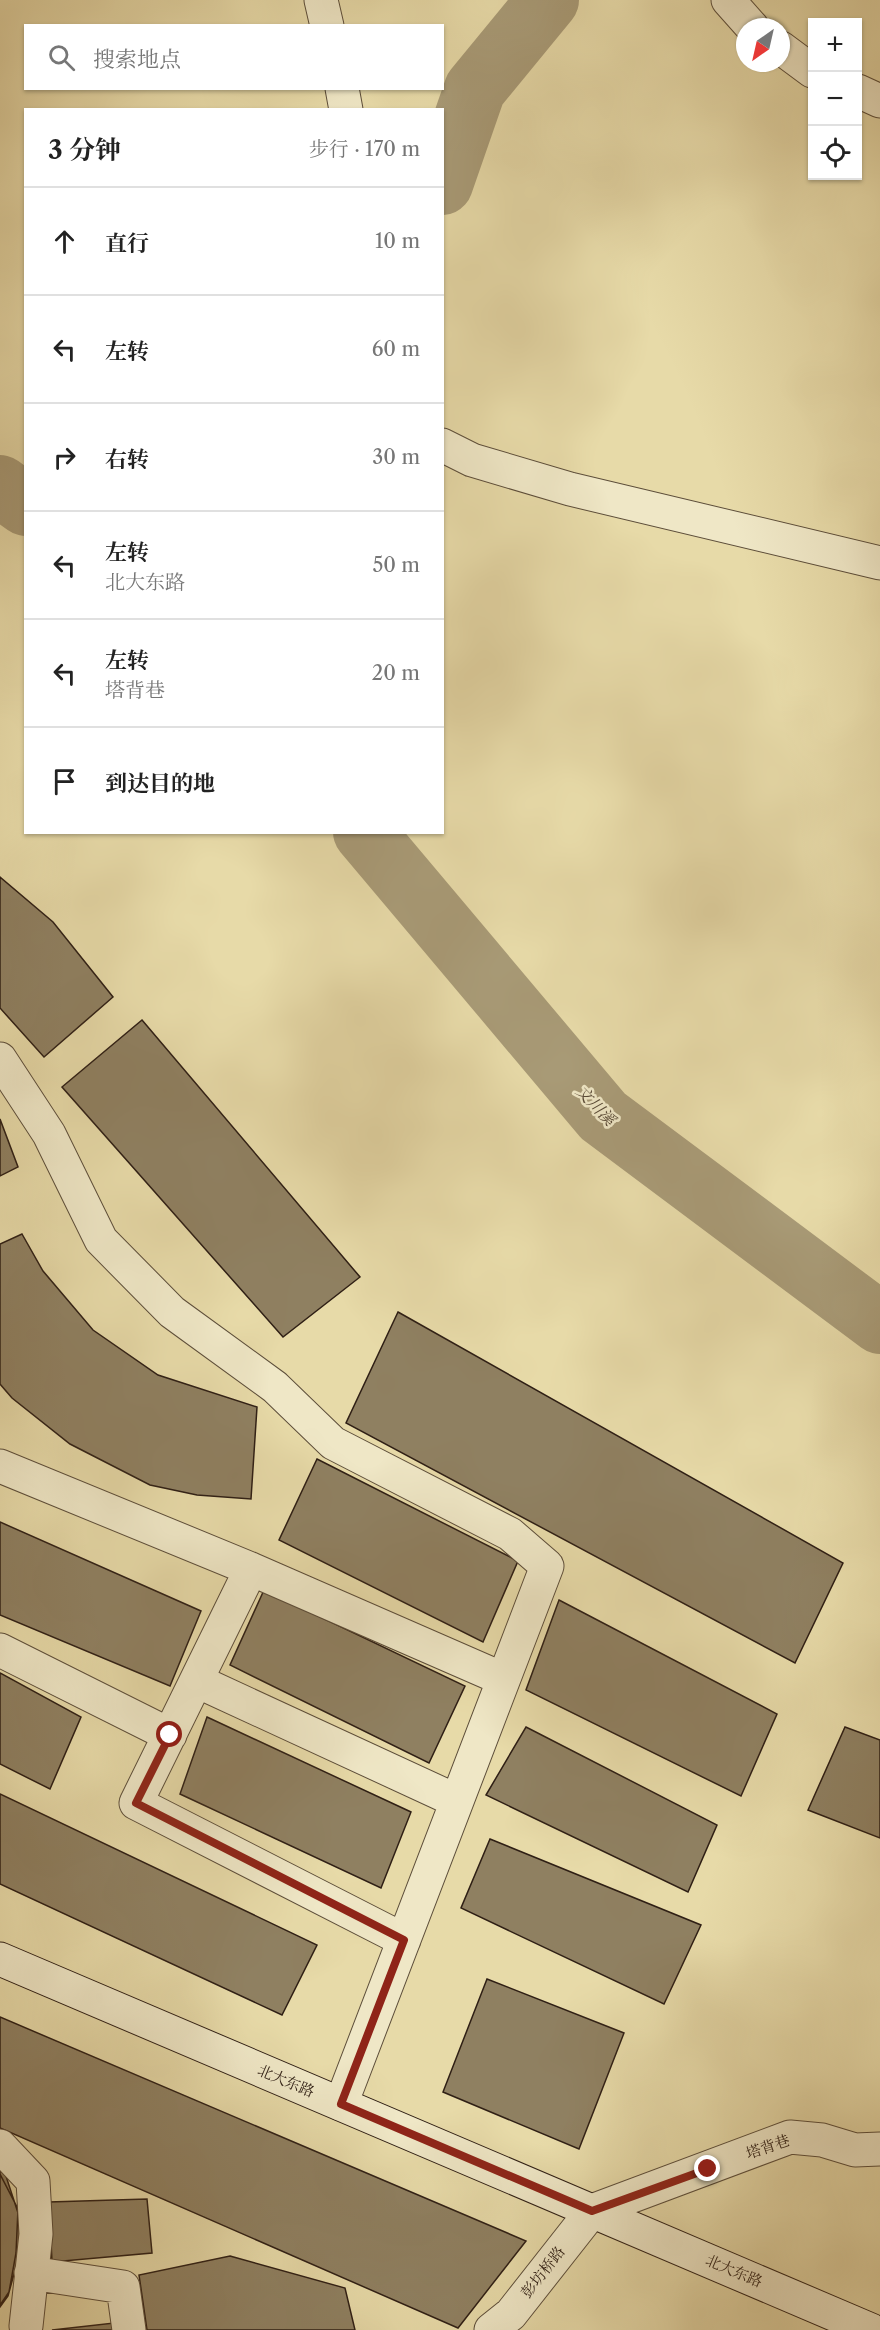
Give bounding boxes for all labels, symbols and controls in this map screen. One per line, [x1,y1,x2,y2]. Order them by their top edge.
north arrow [736,18,790,72]
map controls [808,18,862,180]
button: + [808,18,862,72]
search box [24,24,444,90]
icon: search [45,41,78,74]
text: 搜索地点 [93,46,181,73]
button: − [808,72,862,126]
button: locate [808,126,862,180]
text: 3 分钟 [48,134,121,166]
text: 步行 · 170 m [309,137,420,161]
icon: ahead [48,225,81,258]
text: 10 m [375,229,420,253]
text: 直行 [105,230,149,257]
icon: left [48,333,81,366]
text: 60 m [372,337,420,361]
text: 左转 [105,338,149,365]
icon: right [48,441,81,474]
text: 30 m [372,445,420,469]
text: 右转 [105,446,149,473]
text: 左转 [105,539,149,566]
icon: left [48,549,81,582]
text: 50 m [373,553,420,577]
text: 北大东路 [105,570,185,594]
text: 左转 [105,647,149,674]
icon: left [48,657,81,690]
text: 20 m [372,661,420,685]
text: 塔背巷 [105,678,165,702]
icon: arrive [48,765,81,798]
text: 到达目的地 [105,770,215,797]
water label: 文川溪 [572,1081,621,1131]
route start [156,1721,182,1747]
street label: 北大东路 [255,2060,318,2101]
street label: 塔背巷 [743,2130,792,2163]
route end [694,2155,720,2181]
street label: 彭坊桥路 [517,2242,569,2301]
street label: 北大东路 [703,2250,766,2291]

